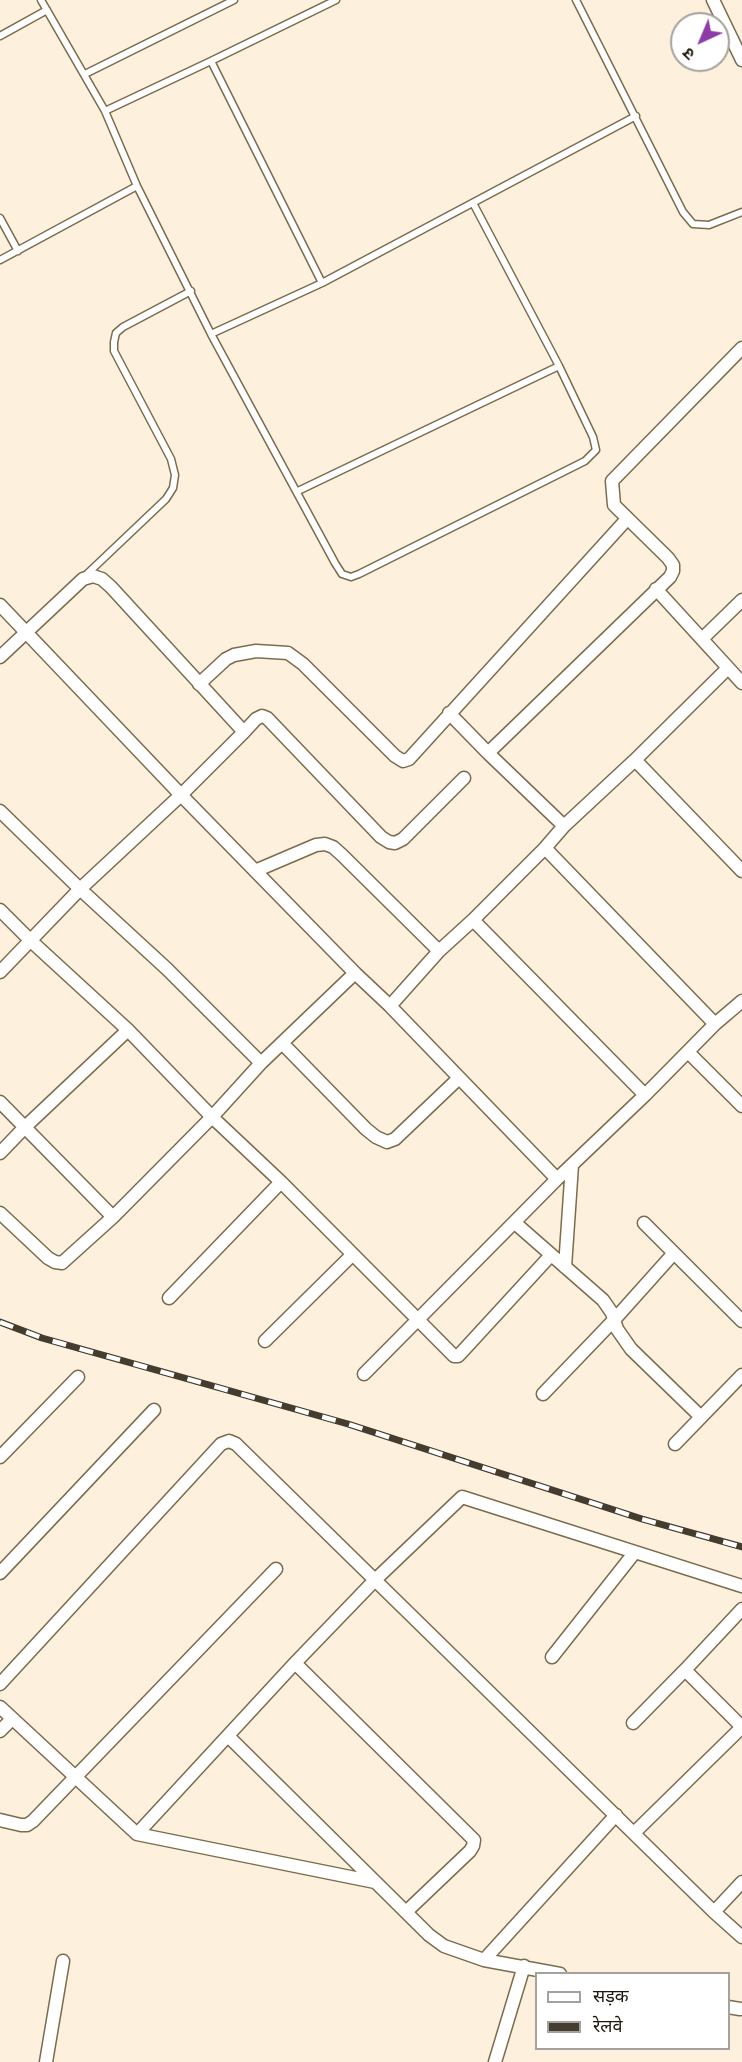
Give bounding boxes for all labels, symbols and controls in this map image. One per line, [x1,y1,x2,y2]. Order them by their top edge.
north arrow [670,12,730,72]
text: उ [679,44,699,64]
legend [535,1972,730,2050]
text: सड़क [593,1985,629,2006]
text: रेलवे [593,2015,623,2036]

